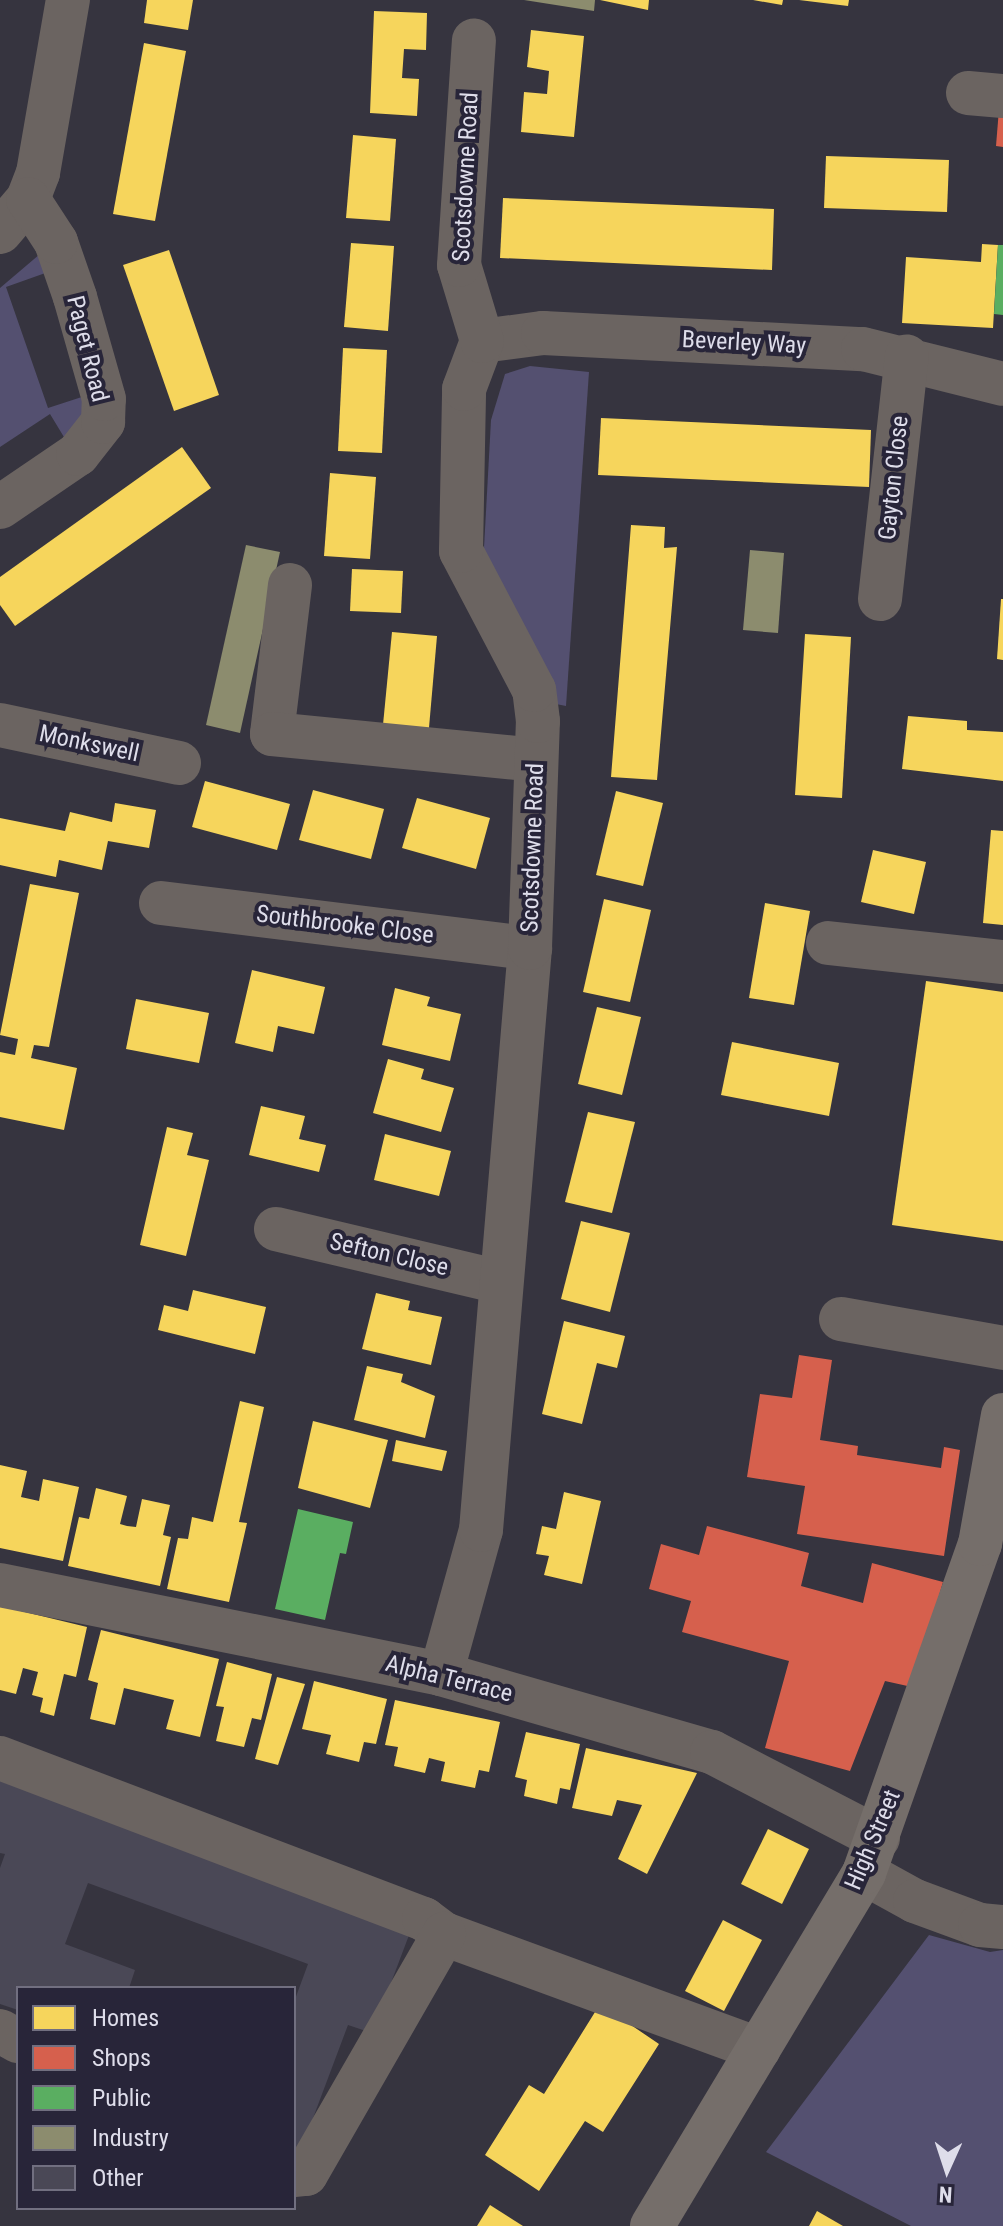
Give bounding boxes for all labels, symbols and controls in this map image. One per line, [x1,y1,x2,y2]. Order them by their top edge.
street label: Scotsdowne Road [447,91,485,263]
street label: Paget Road [60,293,114,405]
street label: Beverley Way [681,325,807,361]
street label: Gayton Close [873,414,915,542]
street label: Monkswell [36,719,142,769]
street label: Scotsdowne Road [516,763,550,933]
street label: Southbrooke Close [255,900,435,950]
street label: Sefton Close [327,1227,451,1283]
street label: Alpha Terrace [382,1649,516,1709]
street label: High Street [839,1786,907,1894]
legend [16,1986,296,2210]
text: Homes [92,2004,159,2032]
text: Shops [92,2044,151,2072]
text: Public [92,2084,151,2112]
text: Industry [92,2124,169,2152]
north arrow [907,2130,987,2210]
text: Other [92,2164,144,2192]
text: N [938,2182,953,2207]

